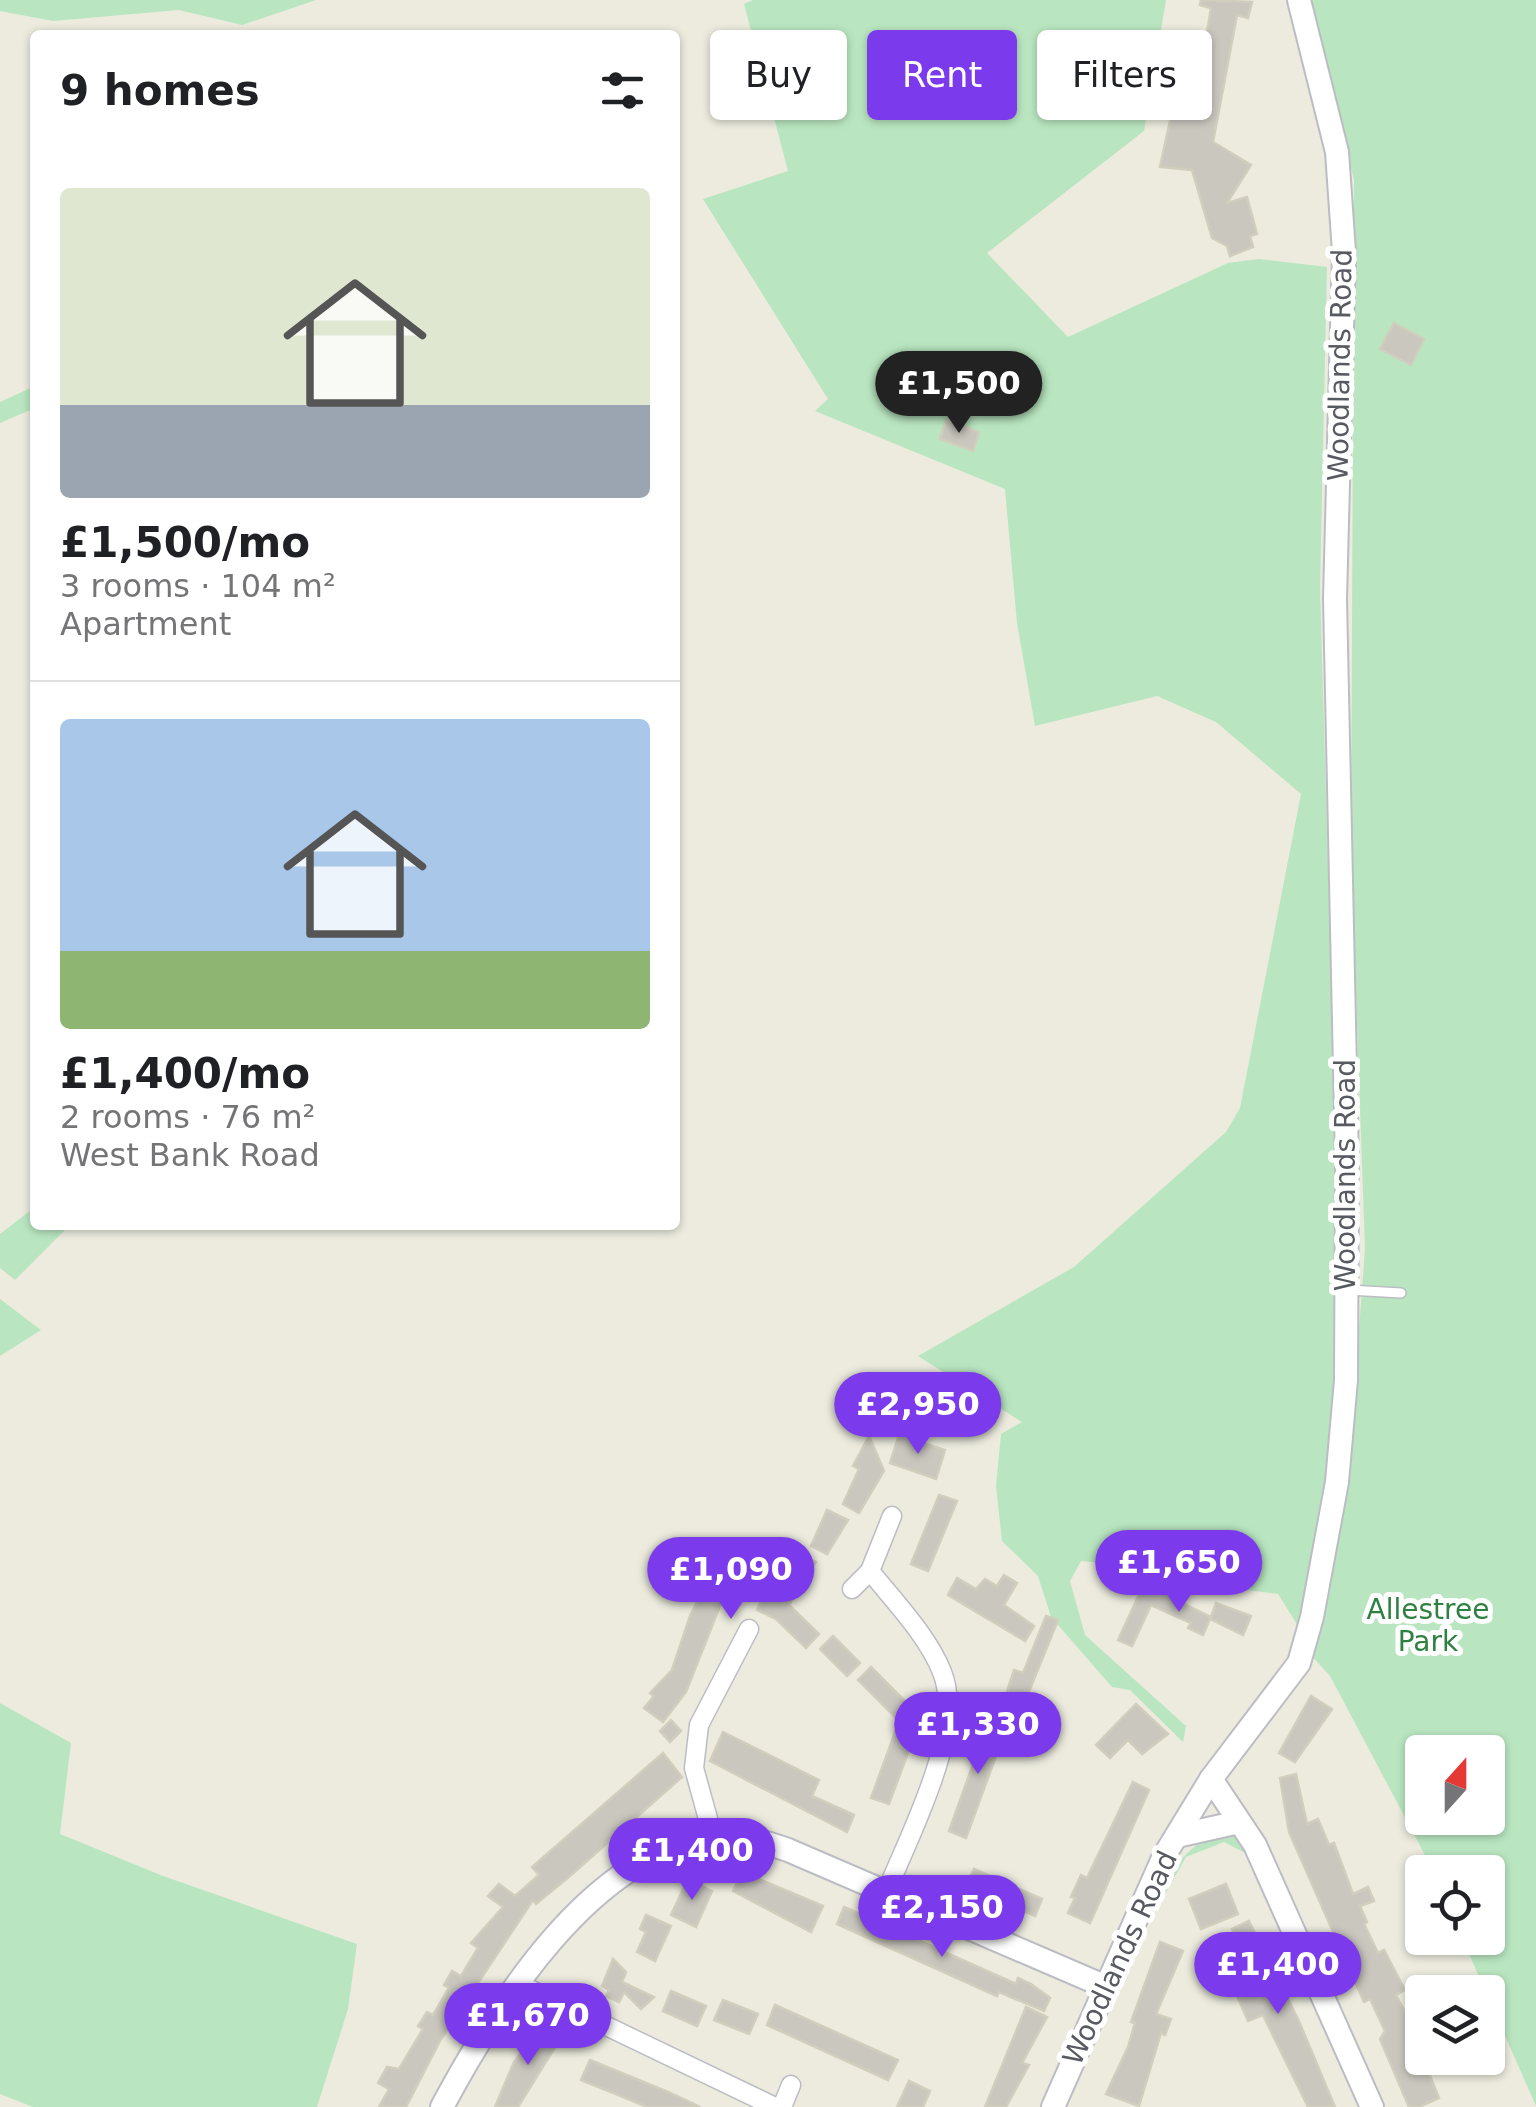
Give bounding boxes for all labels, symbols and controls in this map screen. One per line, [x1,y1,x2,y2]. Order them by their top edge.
chip: Buy [710,30,847,120]
chip: Rent [867,30,1017,120]
chip: Filters [1037,30,1212,120]
icon: filters [595,63,650,118]
text: 9 homes [60,66,260,115]
street label: Woodlands Road [1321,249,1359,481]
icon: home [265,253,445,433]
pin: £1,500 [878,351,1040,436]
text: £1,500 [897,364,1021,402]
text: £1,500/mo [60,518,310,567]
text: 3 rooms · 104 m² [60,567,336,605]
text: Apartment [60,605,231,643]
icon: home [265,784,445,964]
text: £1,400/mo [60,1049,310,1098]
street label: Woodlands Road [1329,1059,1362,1291]
text: 2 rooms · 76 m² [60,1098,315,1136]
text: West Bank Road [60,1136,320,1174]
pin: £2,950 [837,1372,999,1457]
text: £2,950 [856,1385,980,1423]
pin: £1,650 [1098,1530,1260,1615]
pin: £1,090 [650,1537,812,1622]
text: £1,650 [1117,1543,1241,1581]
text: £1,090 [669,1550,793,1588]
park label: Allestree Park [1367,1593,1489,1658]
pin: £1,330 [897,1692,1059,1777]
text: £1,330 [916,1705,1040,1743]
north arrow [1405,1735,1505,1835]
map controls [1405,1735,1505,2075]
pin: £1,400 [611,1818,773,1903]
text: £1,400 [630,1831,754,1869]
street label: Woodlands Road [1056,1846,1184,2070]
button: locate [1405,1855,1505,1955]
pin: £2,150 [861,1875,1023,1960]
text: £2,150 [880,1888,1004,1926]
pin: £1,400 [1197,1932,1359,2017]
text: £1,400 [1216,1945,1340,1983]
button: layers [1405,1975,1505,2075]
pin: £1,670 [447,1983,609,2068]
text: £1,670 [466,1996,590,2034]

